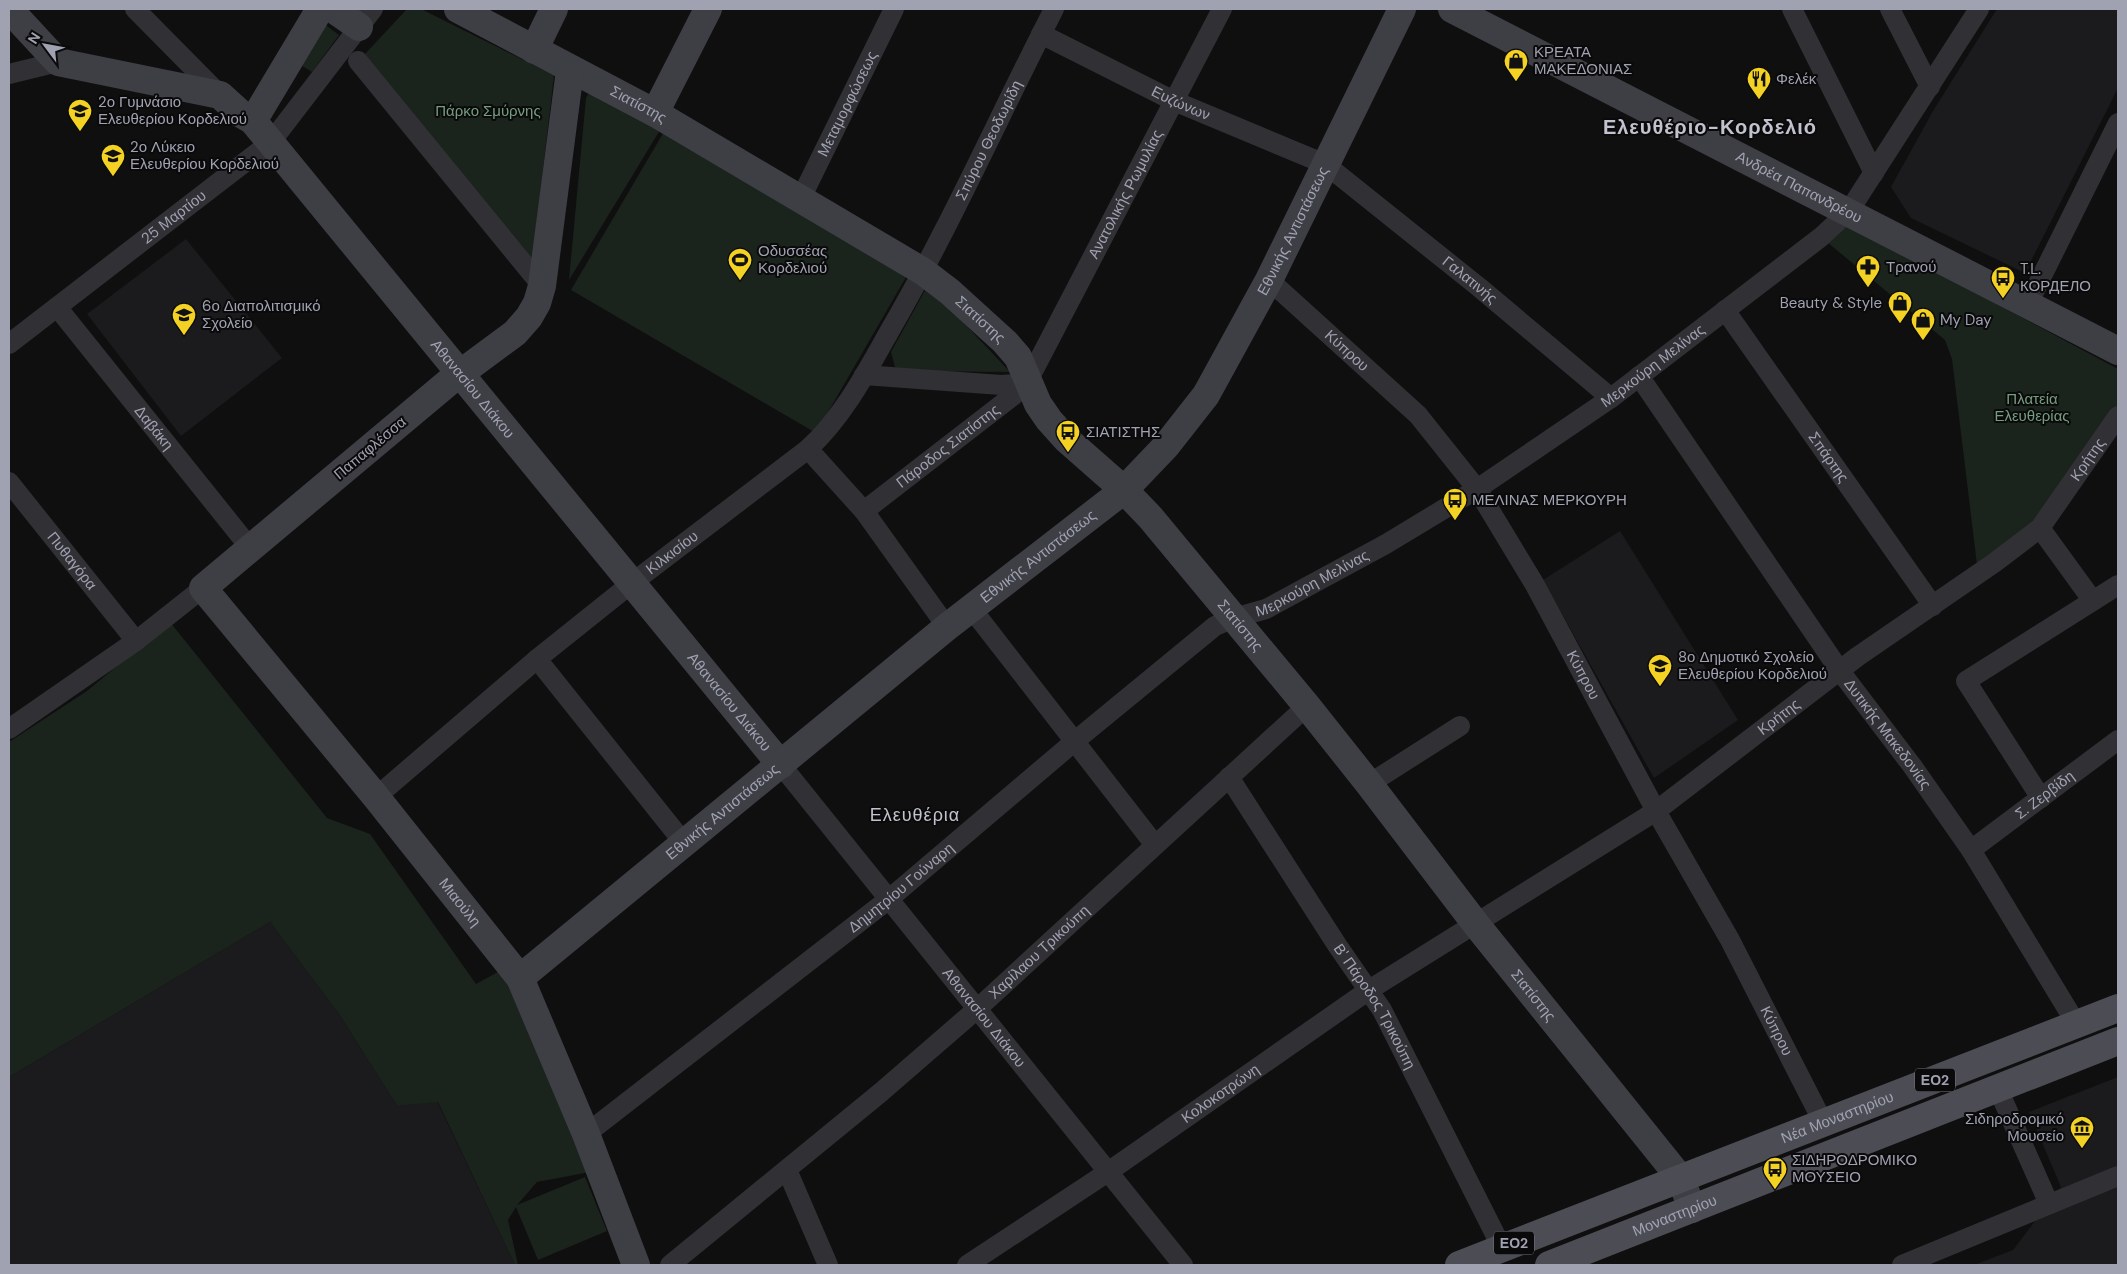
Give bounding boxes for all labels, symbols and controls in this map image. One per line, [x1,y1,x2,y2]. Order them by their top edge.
north arrow [20,20,70,70]
text: N [24,29,44,47]
place label: ΚΡΕΑΤΑ ΜΑΚΕΔΟΝΙΑΣ [1534,42,1632,79]
street label: Μεταμορφώσεως [813,48,882,160]
shop icon: ΚΡΕΑΤΑ ΜΑΚΕΔΟΝΙΑΣ [1503,48,1529,82]
restaurant icon: Φελέκ [1746,66,1772,100]
place label: Φελέκ [1776,69,1817,89]
street label: Σπύρου Θεοδωρίδη [951,77,1027,204]
street label: Σιατίστης [607,81,670,128]
street label: Ευζώνων [1148,81,1213,125]
place label: 2ο Γυμνάσιο Ελευθερίου Κορδελιού [98,92,247,129]
school or university icon: 2ο Γυμνάσιο Ελευθερίου Κορδελιού [67,98,93,132]
park label: Πάρκο Σμύρνης [435,101,541,121]
district label: Ελευθέριο-Κορδελιό [1603,114,1817,140]
street label: Ανατολικής Ρωμυλίας [1083,126,1167,262]
place label: 2ο Λύκειο Ελευθερίου Κορδελιού [130,137,279,174]
school or university icon: 2ο Λύκειο Ελευθερίου Κορδελιού [100,143,126,177]
street label: Ανδρέα Παπανδρέου [1733,147,1865,228]
street label: Εθνικής Αντιστάσεως [1253,163,1333,299]
street label: 25 Μαρτίου [137,186,210,248]
place label: Οδυσσέας Κορδελιού [758,241,827,278]
sports icon: Οδυσσέας Κορδελιού [727,247,753,281]
street label: Γαλατινής [1438,252,1501,308]
pharmacy icon: Τρανού [1855,254,1881,288]
place label: Τρανού [1886,257,1936,277]
place label: T.L. КОРДЕЛО [2020,259,2091,296]
bus stop icon: T.L. КОРДЕЛО [1990,265,2016,299]
shop icon: Beauty & Style [1887,290,1913,324]
street label: Σιατίστης [951,292,1010,348]
place label: Beauty & Style [1780,293,1882,313]
place label: 6ο Διαπολιτισμικό Σχολείο [202,296,321,333]
school or university icon: 6ο Διαπολιτισμικό Σχολείο [171,302,197,336]
shop icon: My Day [1910,307,1936,341]
place label: My Day [1940,310,1992,330]
street label: Μερκούρη Μελίνας [1597,320,1709,412]
street label: Κύπρου [1320,325,1373,376]
street label: Αθανασίου Διάκου [426,335,519,442]
park label: Πλατεία Ελευθερίας [1994,389,2070,426]
street label: Πάροδος Σιατίστης [892,400,1004,493]
street label: Δαβάκη [130,401,178,454]
street label: Παπαφλέσσα [330,412,411,484]
bus stop icon: ΣΙΑΤΙΣΤΗΣ [1055,419,1081,453]
place label: ΣΙΑΤΙΣΤΗΣ [1086,422,1160,442]
street label: Σπάρτης [1804,428,1853,487]
street label: Κρήτης [2066,434,2110,485]
bus stop icon: ΜΕΛΙΝΑΣ ΜΕΡΚΟΥΡΗ [1442,487,1468,521]
place label: ΜΕΛΙΝΑΣ ΜΕΡΚΟΥΡΗ [1472,490,1627,510]
street label: Εθνικής Αντιστάσεως [976,505,1100,608]
street label: Κιλκισίου [642,526,702,579]
street label: Πυθαγόρα [43,528,102,594]
street label: Μερκούρη Μελίνας [1253,545,1372,621]
street label: Σιατίστης [1213,596,1267,656]
street label: Κύπρου [1562,647,1605,703]
place label: 8ο Δημοτικό Σχολείο Ελευθερίου Κορδελιού [1678,647,1827,684]
street label: Αθανασίου Διάκου [683,648,776,756]
school or university icon: 8ο Δημοτικό Σχολείο Ελευθερίου Κορδελιού [1647,653,1673,687]
street label: Δυτικής Μακεδονίας [1840,675,1936,793]
street label: Κρήτης [1753,694,1804,740]
street label: Εθνικής Αντιστάσεως [661,759,783,864]
street label: Σ. Ζερβίδη [2011,766,2078,824]
district label: Ελευθέρια [870,803,960,827]
street label: Δημητρίου Γούναρη [844,838,958,937]
street label: Μιαούλη [434,874,485,931]
street label: Χαρίλαου Τρικούπη [984,901,1094,1003]
street label: Β' Πάροδος Τρικούπη [1329,940,1420,1073]
street label: Αθανασίου Διάκου [938,964,1030,1071]
street label: Σιατίστης [1506,965,1560,1026]
street label: Κύπρου [1755,1003,1797,1059]
street label: Κολοκοτρώνη [1177,1059,1264,1128]
road number: ΕΟ2 [1915,1068,1955,1092]
street label: Νέα Μοναστηρίου [1778,1087,1896,1148]
place label: Σιδηροδρομικό Μουσείο [1965,1109,2064,1146]
museum icon: Σιδηροδρομικό Μουσείο [2069,1115,2095,1149]
place label: ΣΙΔΗΡΟΔΡΟΜΙΚΟ ΜΟΥΣΕΙΟ [1792,1150,1917,1187]
bus stop icon: ΣΙΔΗΡΟΔΡΟΜΙΚΟ ΜΟΥΣΕΙΟ [1762,1156,1788,1190]
street label: Μοναστηρίου [1630,1190,1720,1241]
road number: ΕΟ2 [1494,1232,1534,1254]

